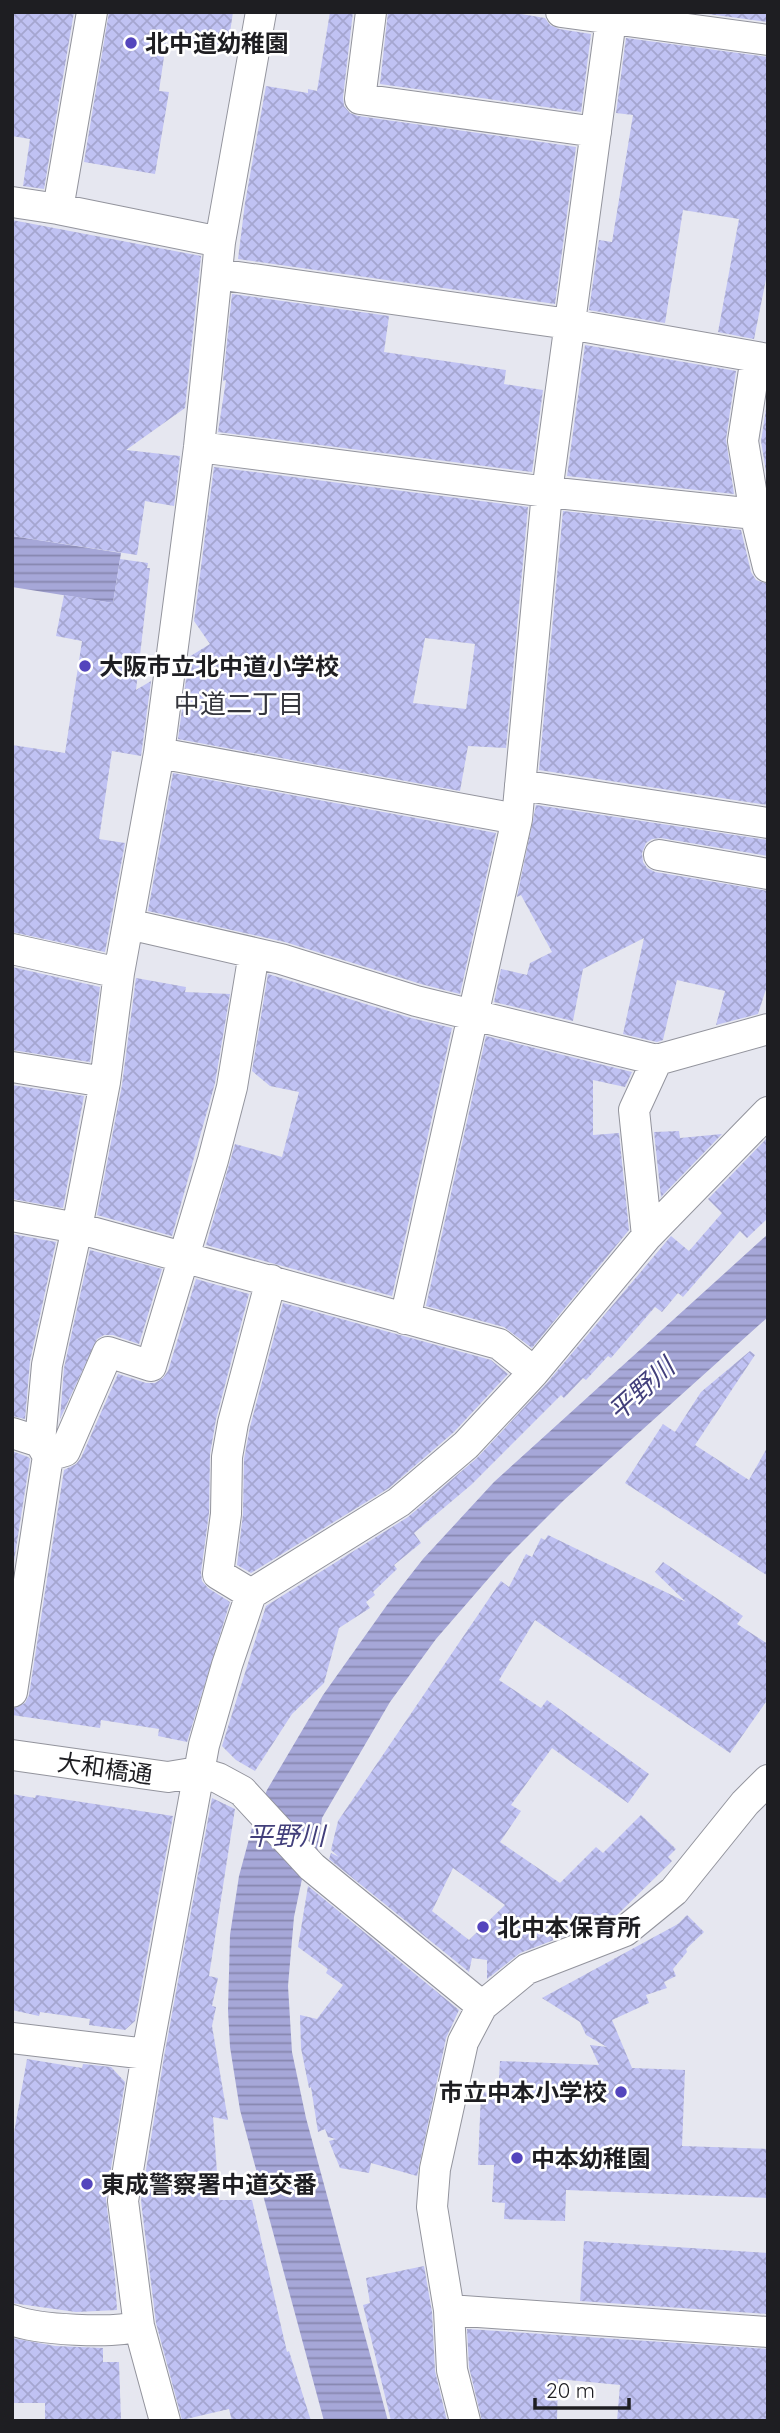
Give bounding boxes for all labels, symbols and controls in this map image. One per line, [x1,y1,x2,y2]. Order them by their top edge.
place label: 北中道幼稚園 [145,28,289,58]
marker: 北中道幼稚園 [123,35,139,51]
place label: 大阪市立北中道小学校 [99,651,339,681]
marker: 大阪市立北中道小学校 [77,658,93,674]
district label: 中道二丁目 [174,687,304,720]
water label: 平野川 [601,1349,683,1427]
street label: 大和橋通 [55,1746,155,1790]
water label: 平野川 [247,1819,328,1852]
place label: 北中本保育所 [497,1912,641,1942]
marker: 北中本保育所 [475,1919,491,1935]
place label: 市立中本小学校 [439,2077,607,2107]
marker: 市立中本小学校 [613,2084,629,2100]
place label: 中本幼稚園 [531,2143,651,2173]
marker: 中本幼稚園 [509,2150,525,2166]
place label: 東成警察署中道交番 [101,2169,317,2199]
marker: 東成警察署中道交番 [79,2176,95,2192]
scale bar [535,2366,630,2410]
text: 20 m [546,2377,595,2403]

